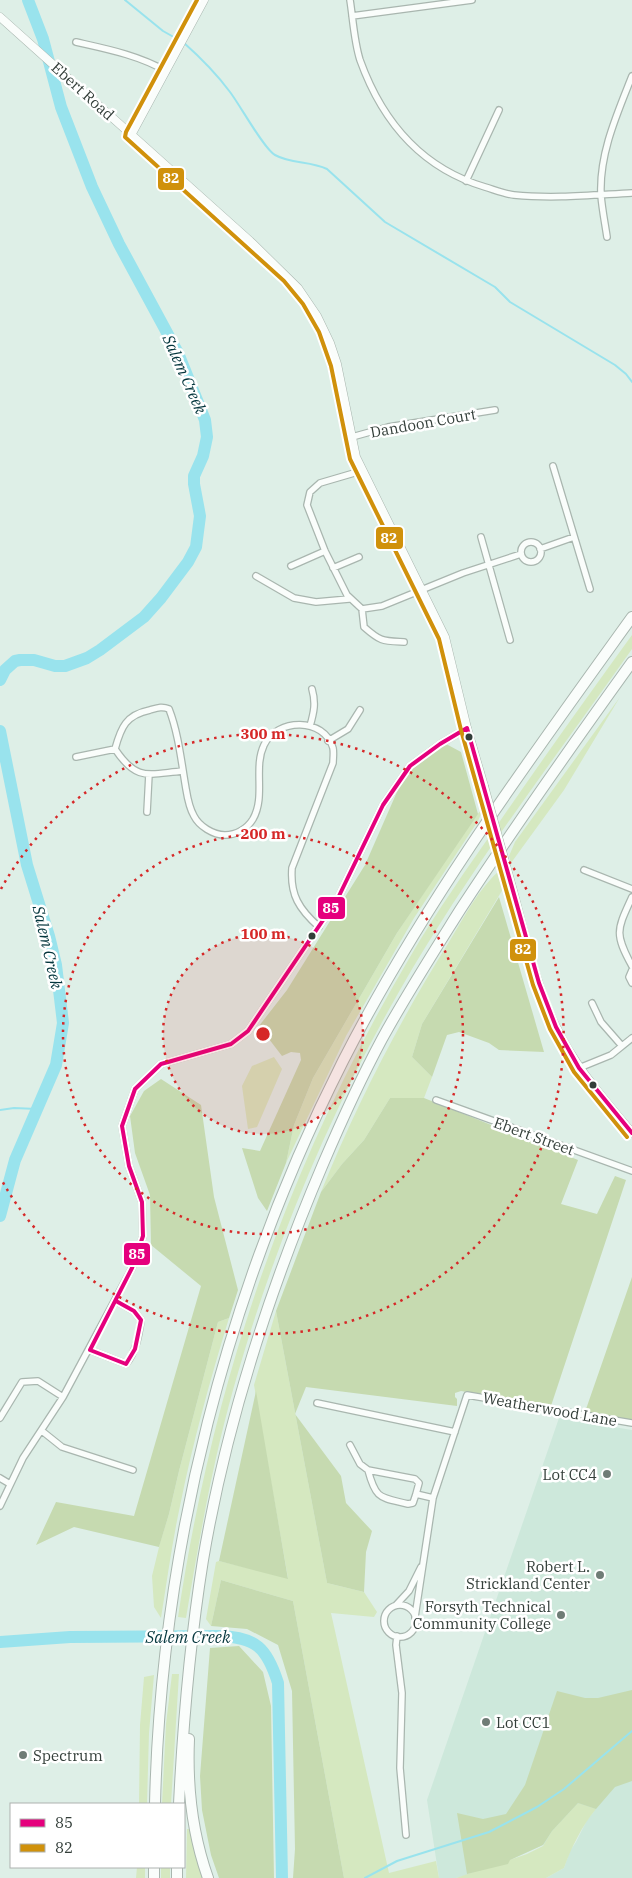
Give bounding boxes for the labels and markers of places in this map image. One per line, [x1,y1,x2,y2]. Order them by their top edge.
unlabelled marker [464,732,474,742]
unlabelled marker [307,931,317,941]
centre of rings [254,1025,272,1043]
unlabelled marker [588,1080,598,1090]
place label: Lot CC4 [543,1465,597,1484]
marker: Lot CC4 [601,1468,613,1480]
place label: Robert L. Strickland Center [466,1557,590,1593]
marker: Robert L. Strickland Center [594,1569,606,1581]
place label: Forsyth Technical Community College [413,1597,551,1633]
marker: Forsyth Technical Community College [555,1609,567,1621]
place label: Lot CC1 [496,1713,550,1732]
marker: Lot CC1 [480,1716,492,1728]
place label: Spectrum [33,1746,103,1765]
marker: Spectrum [17,1749,29,1761]

